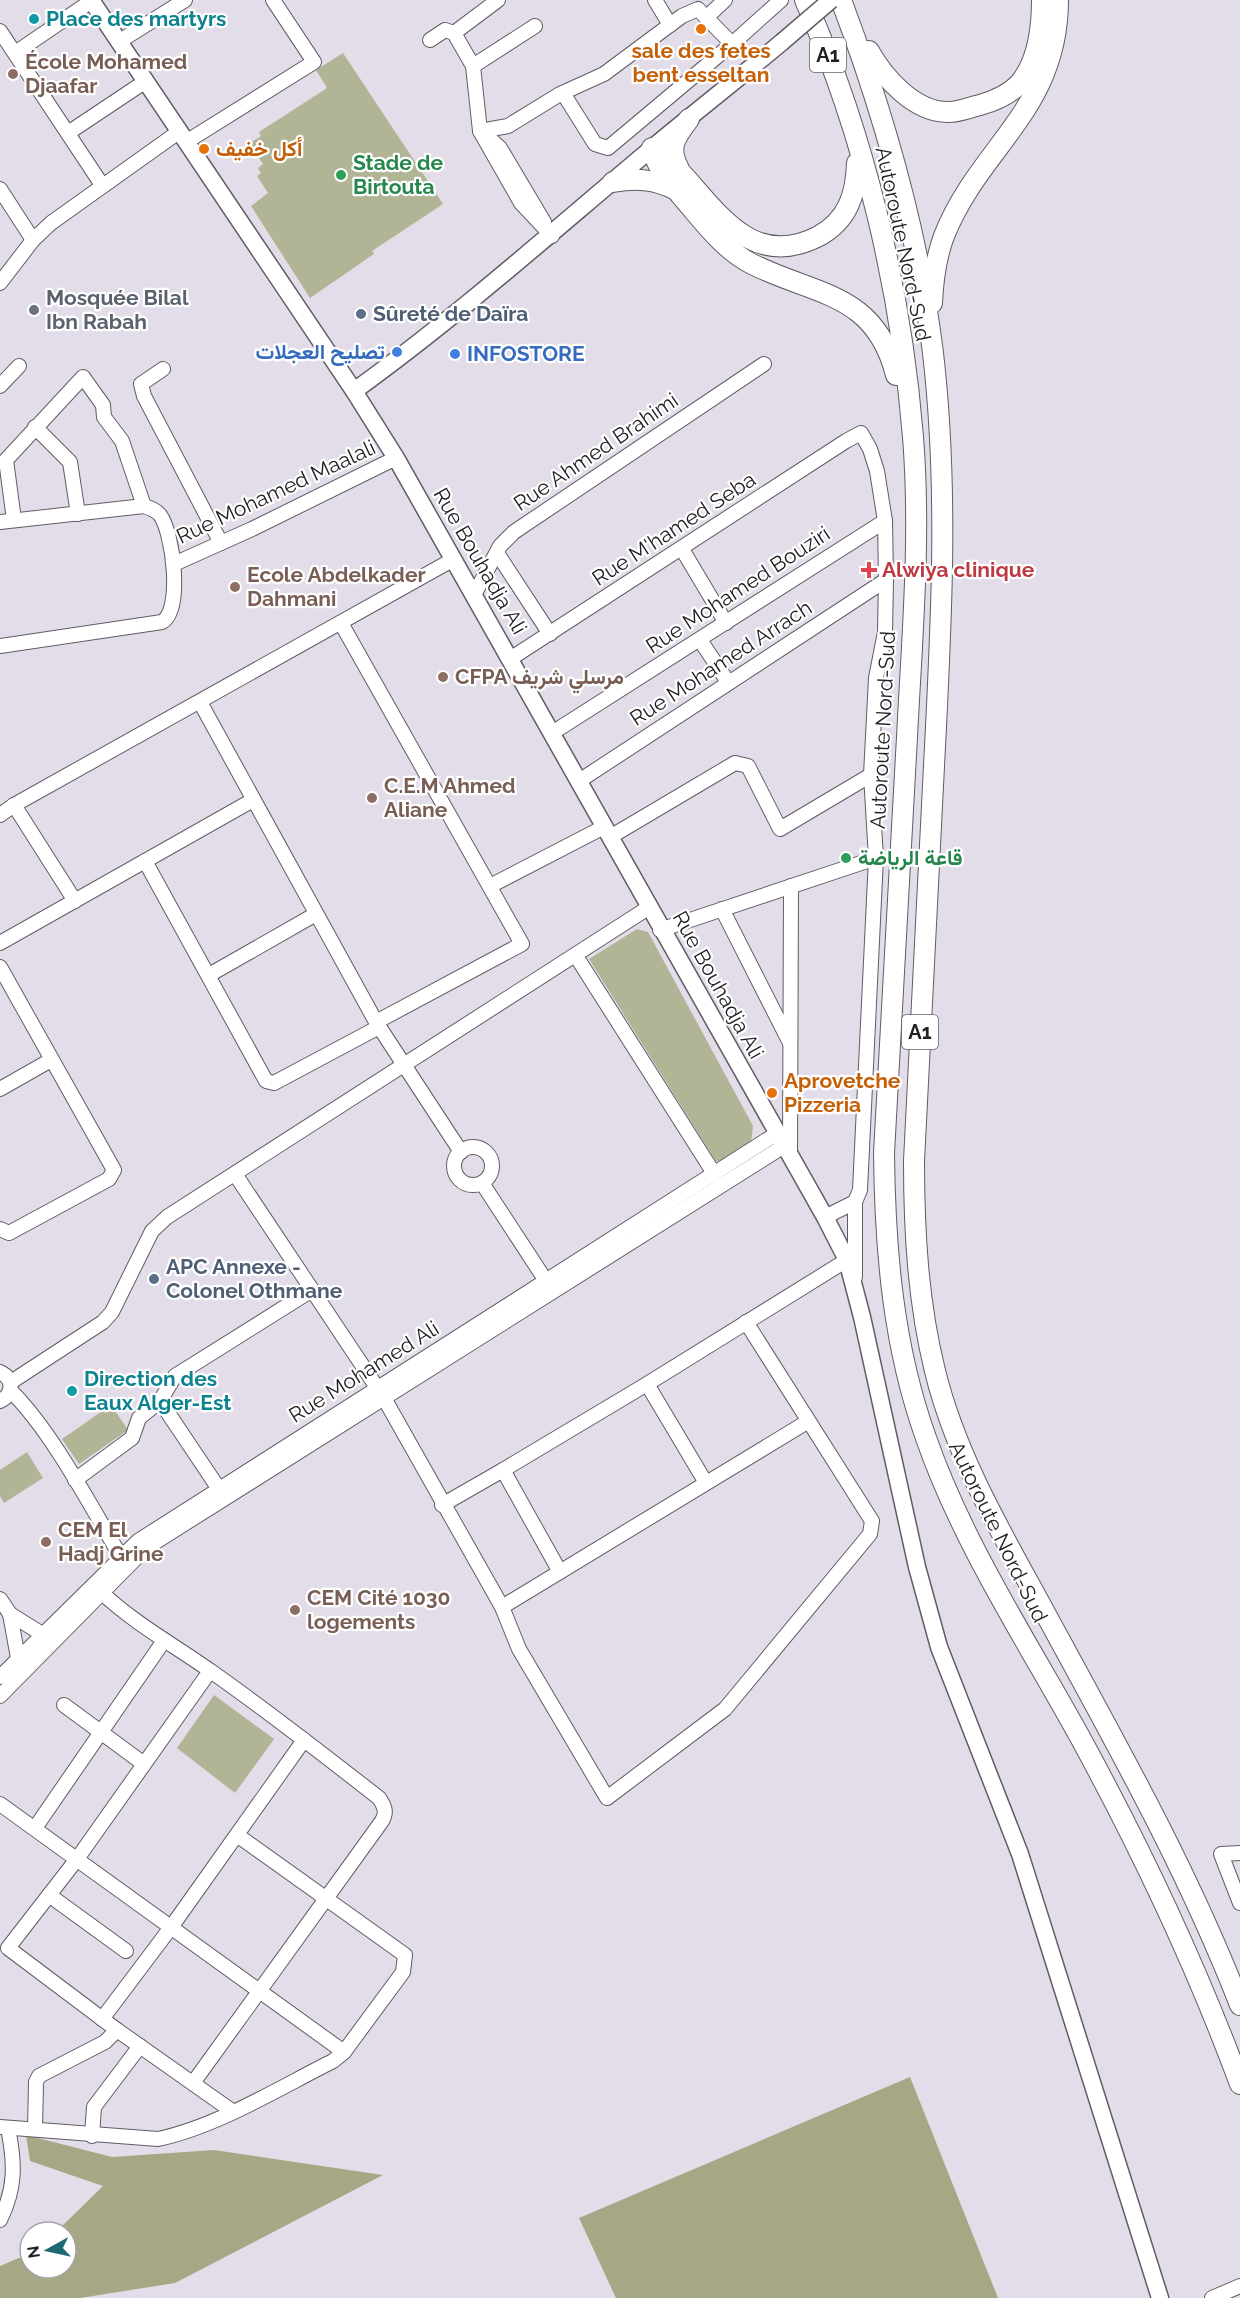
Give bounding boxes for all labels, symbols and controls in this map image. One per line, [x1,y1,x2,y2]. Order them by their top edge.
place label: Place des martyrs [46,6,227,31]
marker: Place des martyrs [27,12,41,26]
marker: sale des fetes bent esseltan [694,22,708,36]
place label: sale des fetes bent esseltan [631,38,771,87]
road number: A1 [810,38,846,72]
place label: École Mohamed Djaafar [25,49,187,98]
marker: École Mohamed Djaafar [6,67,20,81]
place label: أكل خفيف [216,136,302,161]
marker: أكل خفيف [197,142,211,156]
street label: Autoroute Nord-Sud [871,144,936,343]
place label: Stade de Birtouta [353,150,443,199]
marker: Stade de Birtouta [334,168,348,182]
place label: Mosquée Bilal Ibn Rabah [46,285,189,334]
place label: Sûreté de Daïra [373,301,528,326]
marker: Mosquée Bilal Ibn Rabah [27,303,41,317]
marker: Sûreté de Daïra [354,307,368,321]
place label: تصليح العجلات [255,339,385,366]
place label: INFOSTORE [467,341,585,366]
marker: تصليح العجلات [390,345,404,359]
marker: INFOSTORE [448,347,462,361]
street label: Rue Ahmed Brahimi [509,387,683,516]
street label: Rue Mohamed Maalali [172,434,379,549]
street label: Rue M'hamed Seba [587,467,760,591]
street label: Rue Bouhadja Ali [428,483,532,638]
street label: Rue Mohamed Bouziri [641,521,834,658]
place label: Alwiya clinique [882,557,1035,582]
marker: Alwiya clinique [860,561,878,579]
place label: Ecole Abdelkader Dahmani [247,562,426,611]
marker: Ecole Abdelkader Dahmani [228,580,242,594]
street label: Rue Mohamed Arrach [625,594,816,731]
street label: Autoroute Nord-Sud [865,630,900,830]
place label: CFPA مرسلي شريف [455,664,624,694]
marker: CFPA مرسلي شريف [436,670,450,684]
place label: C.E.M Ahmed Aliane [384,773,516,822]
marker: C.E.M Ahmed Aliane [365,791,379,805]
place label: قاعة الرياضة [858,845,963,871]
marker: قاعة الرياضة [839,851,853,865]
street label: Rue Bouhadja Ali [668,907,769,1063]
road number: A1 [902,1015,938,1049]
place label: Aprovetche Pizzeria [784,1068,901,1117]
marker: Aprovetche Pizzeria [765,1086,779,1100]
place label: APC Annexe - Colonel Othmane [166,1254,343,1303]
marker: APC Annexe - Colonel Othmane [147,1272,161,1286]
street label: Rue Mohamed Ali [284,1315,443,1428]
place label: Direction des Eaux Alger-Est [84,1366,231,1415]
marker: Direction des Eaux Alger-Est [65,1384,79,1398]
street label: Autoroute Nord-Sud [944,1437,1053,1626]
place label: CEM El Hadj Grine [58,1517,164,1566]
marker: CEM El Hadj Grine [39,1535,53,1549]
place label: CEM Cité 1030 logements [307,1585,450,1634]
marker: CEM Cité 1030 logements [288,1603,302,1617]
north arrow [18,2220,78,2280]
text: N [23,2245,44,2259]

